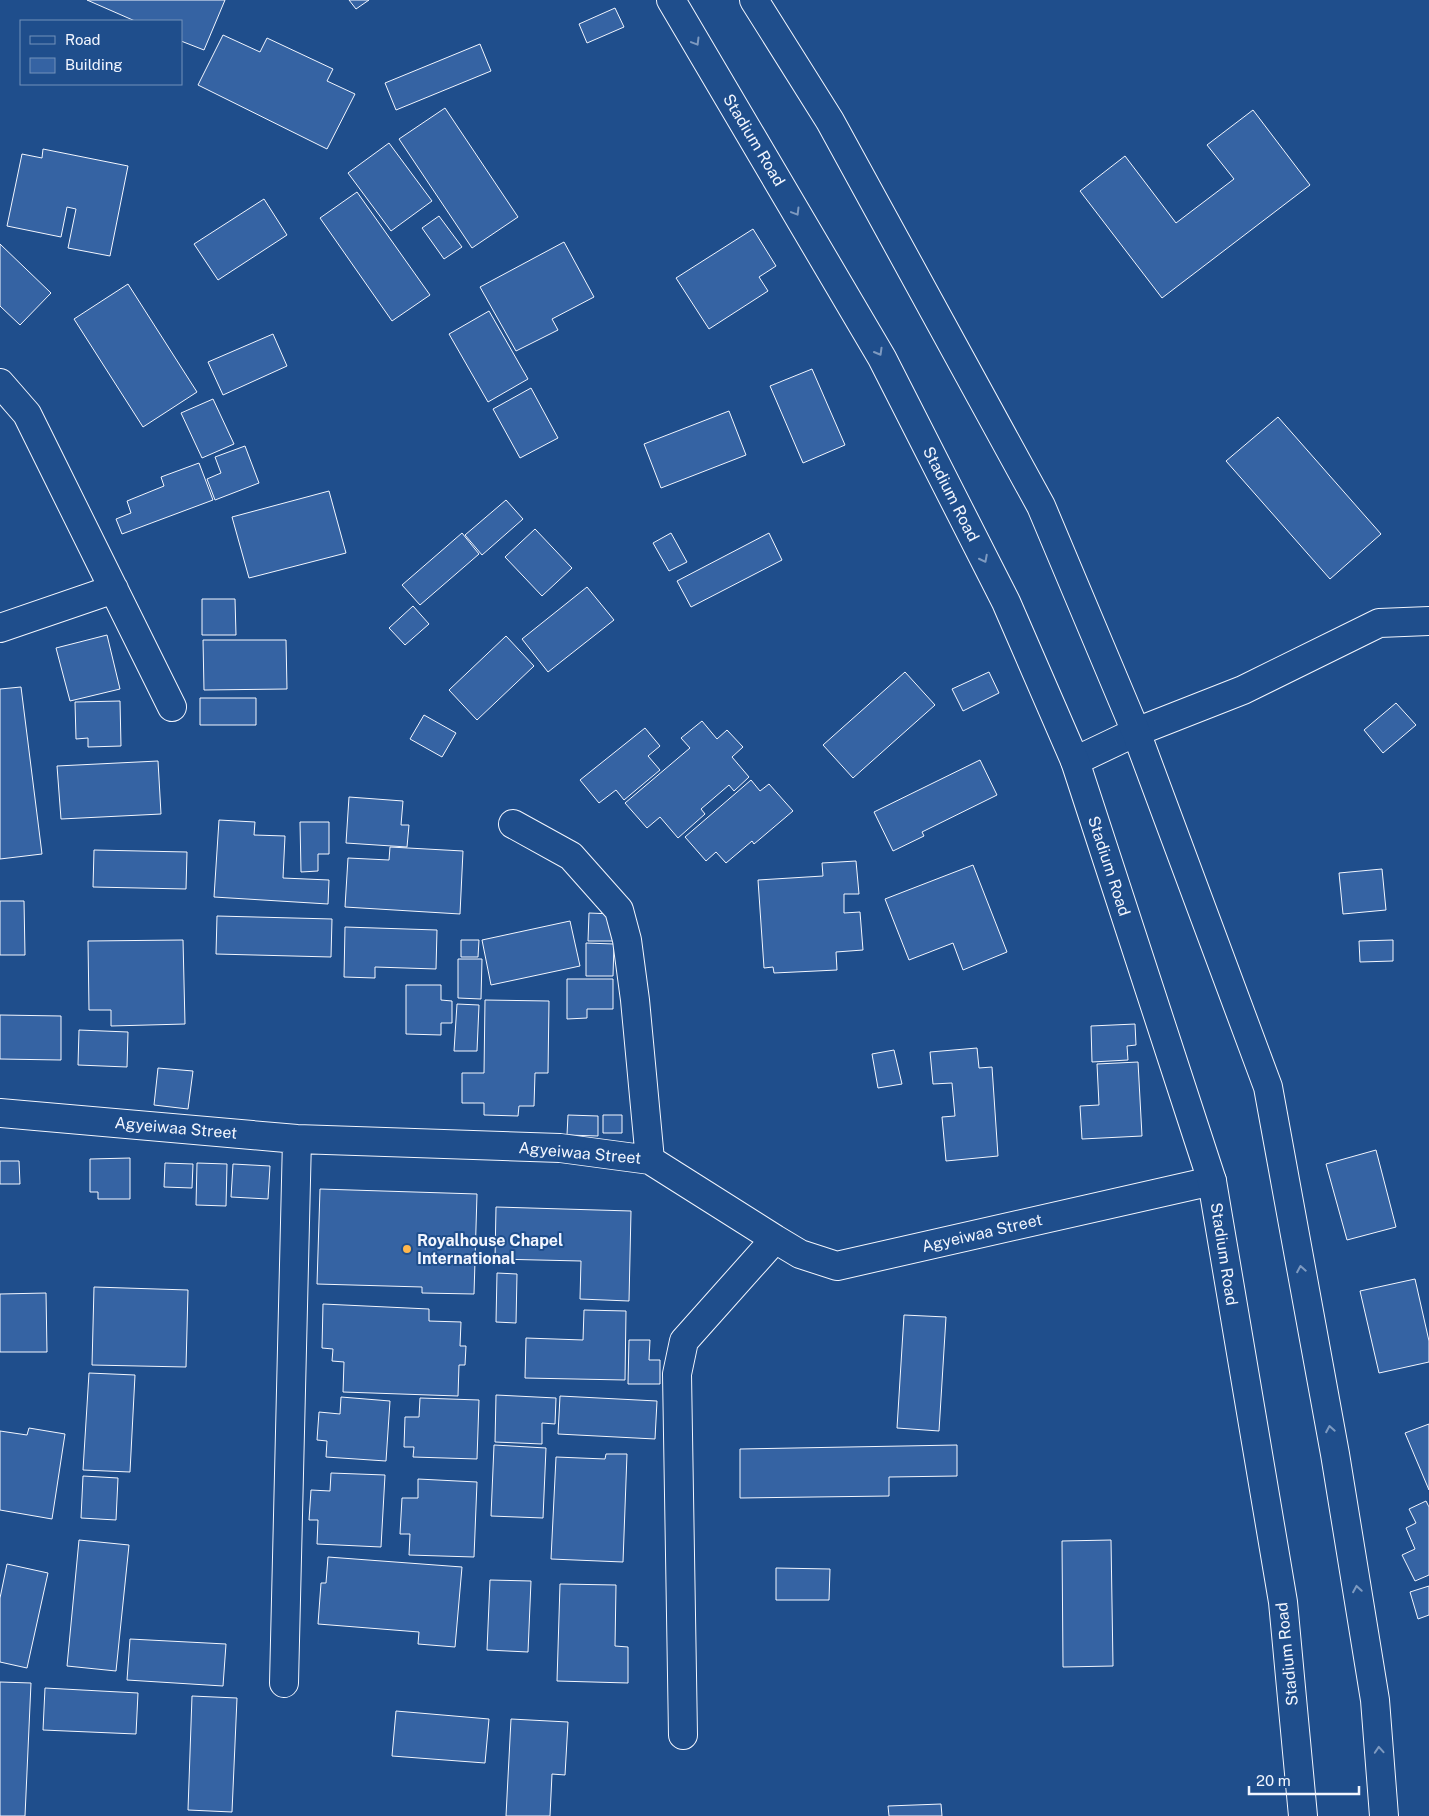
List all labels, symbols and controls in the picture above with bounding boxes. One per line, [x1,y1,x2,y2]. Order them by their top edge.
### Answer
legend [20,20,182,85]
text: Road [65,31,101,48]
one-way arrow [689,37,699,46]
text: Building [65,56,123,73]
street label: Stadium Road [719,91,789,189]
one-way arrow [790,207,800,216]
one-way arrow [872,346,882,355]
street label: Stadium Road [919,443,983,545]
one-way arrow [978,554,988,563]
street label: Stadium Road [1084,814,1134,918]
street label: Agyeiwaa Street [114,1113,238,1143]
street label: Agyeiwaa Street [518,1138,642,1168]
street label: Stadium Road [1206,1201,1242,1307]
street label: Agyeiwaa Street [920,1210,1044,1256]
place label: Royalhouse Chapel International [417,1231,563,1268]
marker: Royalhouse Chapel International [401,1243,413,1255]
one-way arrow [1297,1264,1307,1273]
one-way arrow [1326,1424,1336,1433]
one-way arrow [1353,1585,1363,1593]
street label: Stadium Road [1272,1601,1302,1707]
one-way arrow [1374,1746,1385,1754]
scale bar [1249,1764,1359,1796]
text: 20 m [1256,1772,1291,1789]

